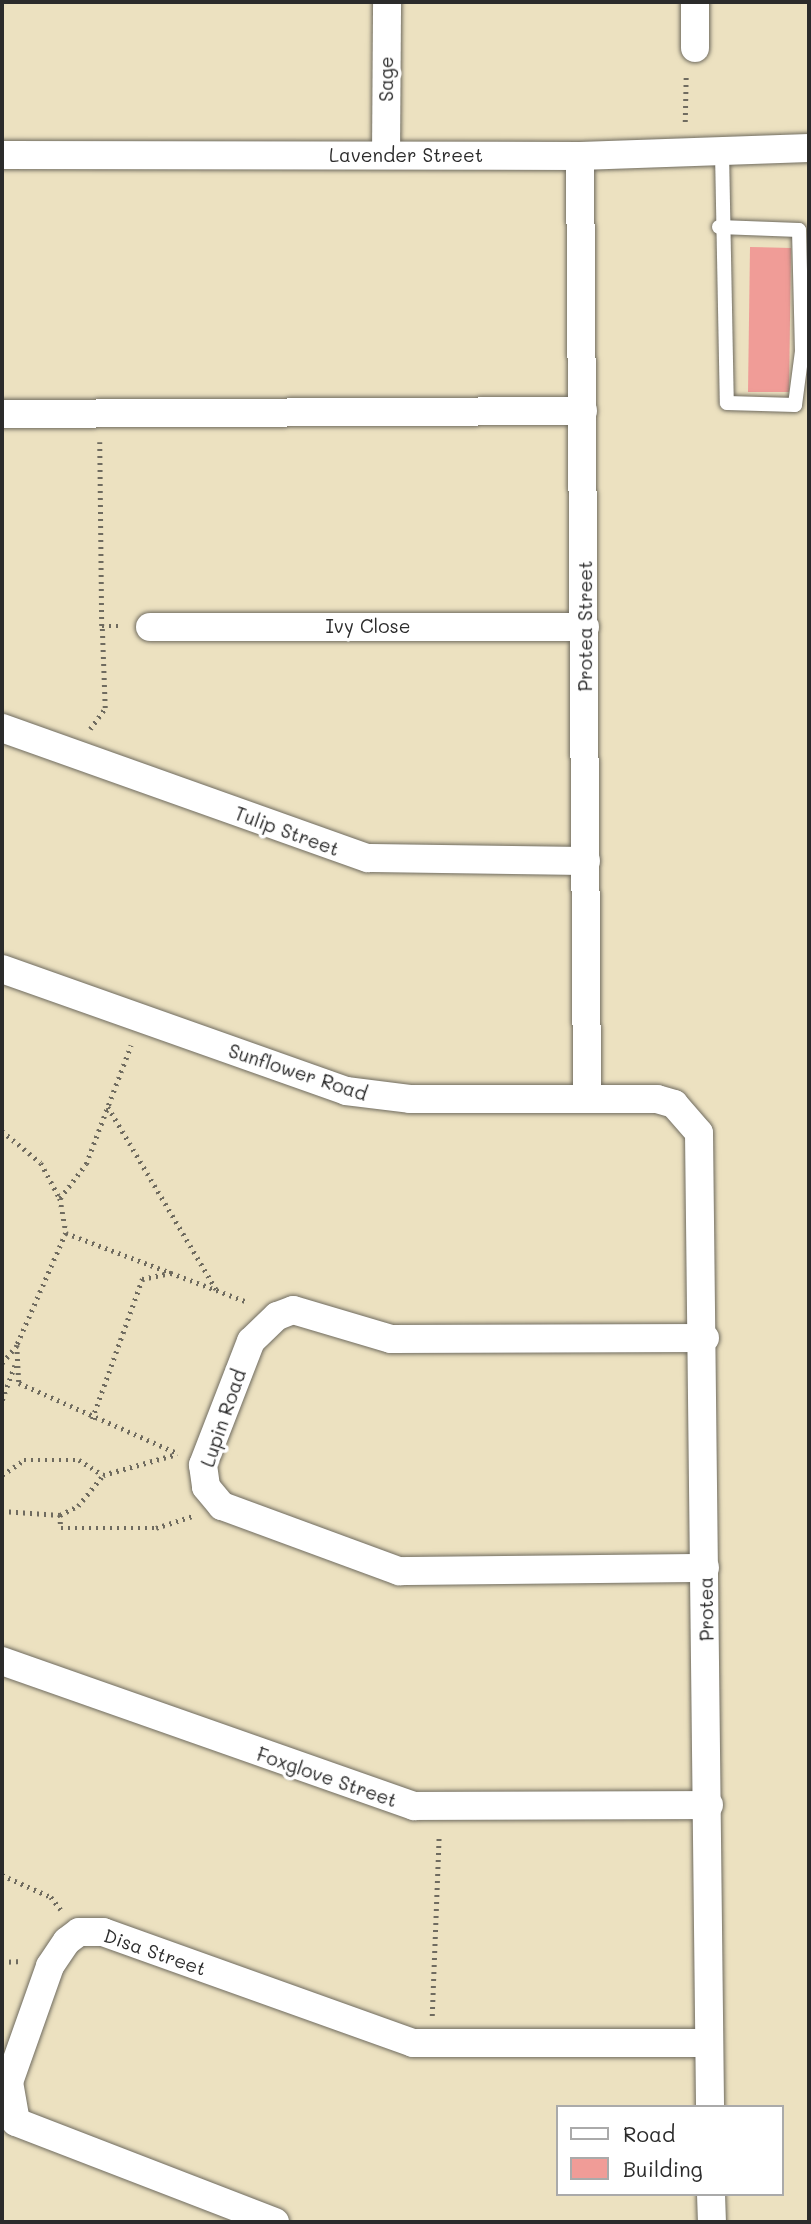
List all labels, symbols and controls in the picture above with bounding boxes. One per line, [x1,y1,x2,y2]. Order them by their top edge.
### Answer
street label: Sage [375,56,397,102]
street label: Lavender Street [329,144,483,166]
street label: Protea Street [574,561,596,691]
street label: Ivy Close [326,615,410,637]
street label: Tulip Street [231,802,343,860]
street label: Sunflower Road [226,1039,370,1105]
street label: Lupin Road [196,1366,250,1470]
street label: Protea [694,1577,718,1641]
street label: Foxglove Street [254,1742,400,1812]
street label: Disa Street [101,1924,209,1980]
legend [556,2105,783,2196]
text: Road [623,2120,675,2147]
text: Building [623,2155,703,2182]

